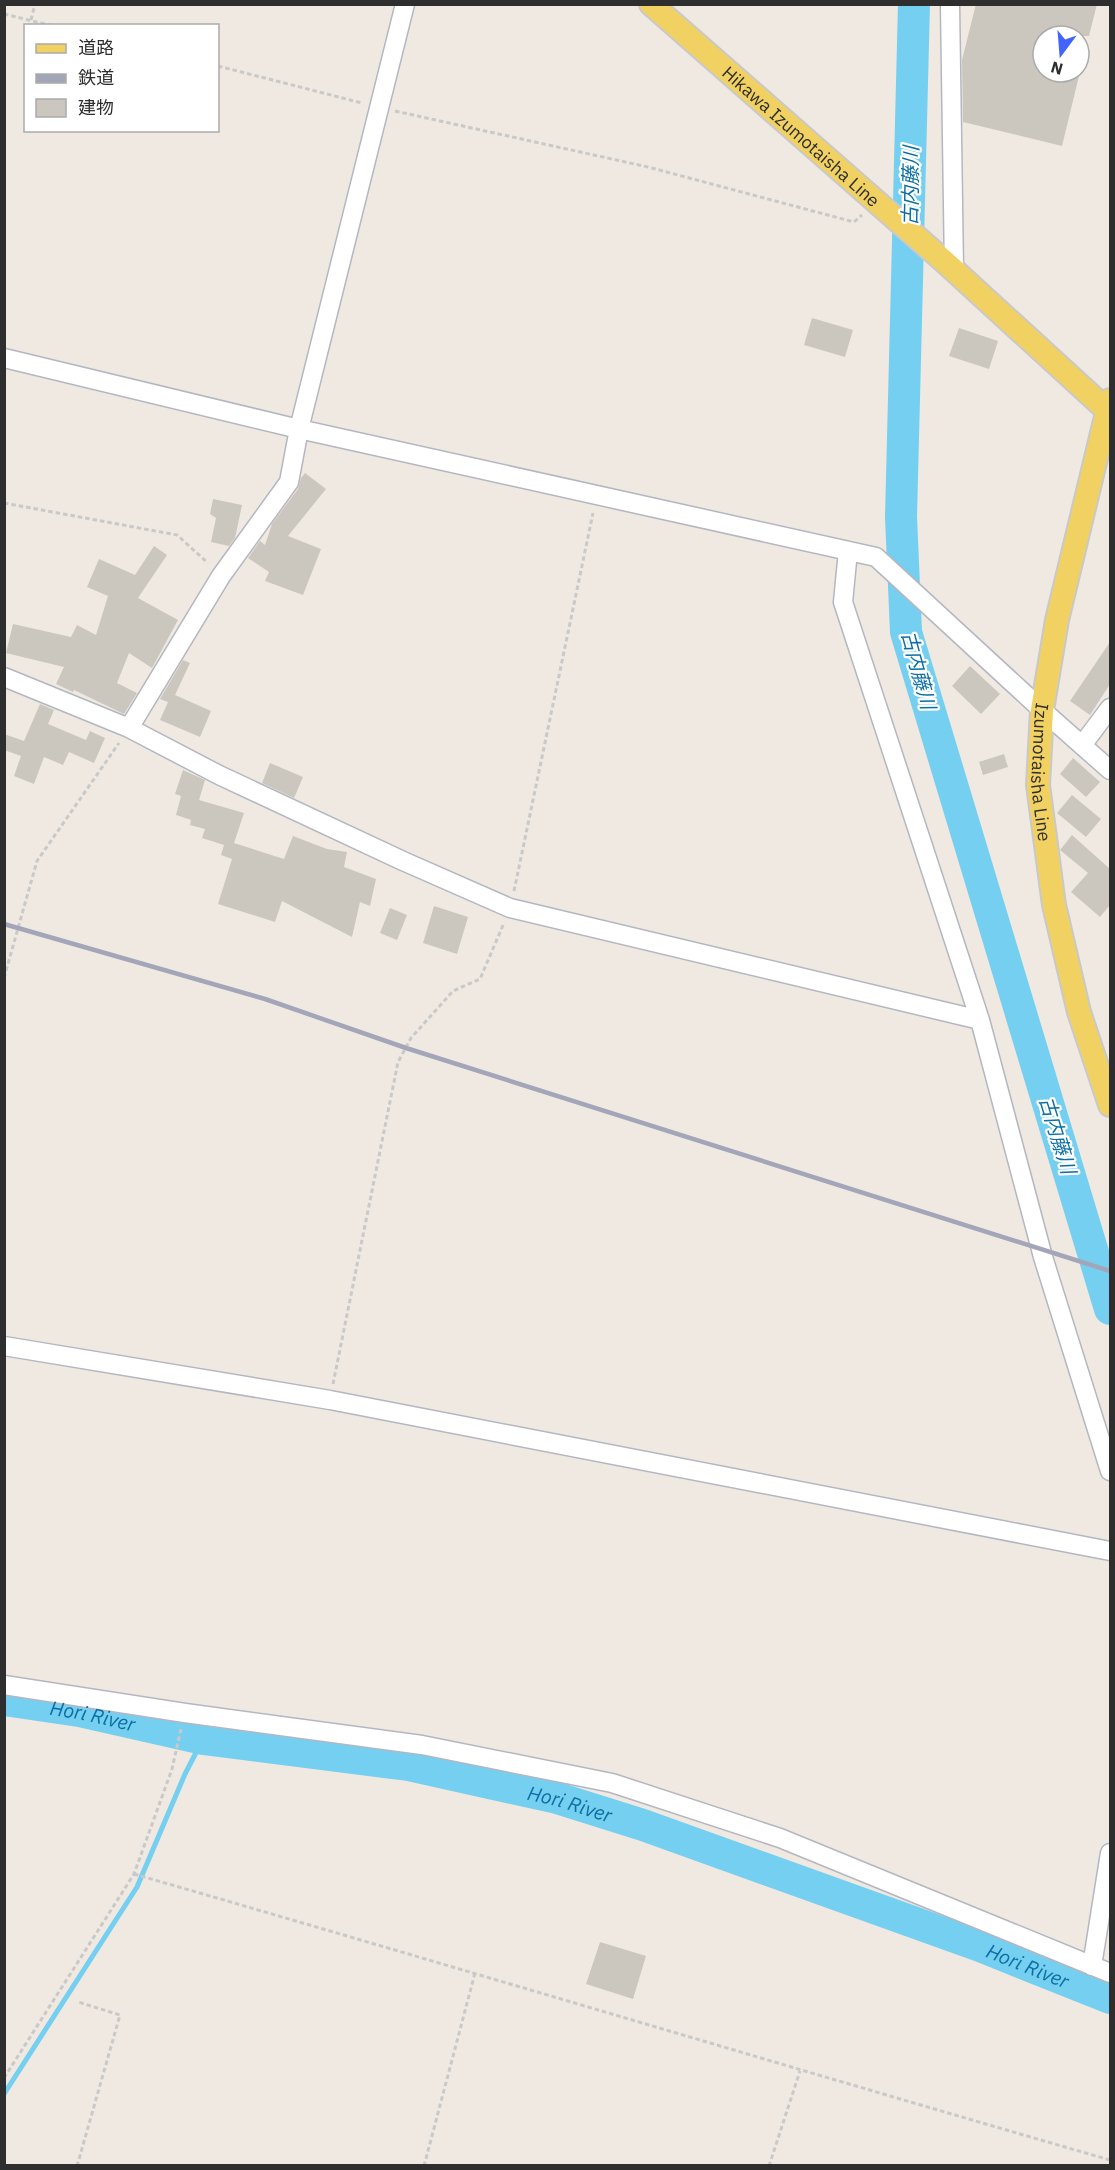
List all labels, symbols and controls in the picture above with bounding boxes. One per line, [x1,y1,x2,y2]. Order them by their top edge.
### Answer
legend [24,24,219,132]
north arrow [1031,24,1091,84]
text: 道路 [78,36,114,59]
text: N [1049,57,1065,80]
street label: Hikawa Izumotaisha Line [718,61,885,211]
text: 鉄道 [78,66,114,89]
text: 建物 [78,96,114,119]
water label: 古内藤川 [896,144,924,226]
water label: 古内藤川 [896,628,943,714]
street label: Izumotaisha Line [1026,701,1057,843]
water label: 古内藤川 [1033,1093,1083,1179]
water label: Hori River [48,1693,139,1737]
water label: Hori River [525,1778,616,1828]
water label: Hori River [983,1937,1074,1994]

